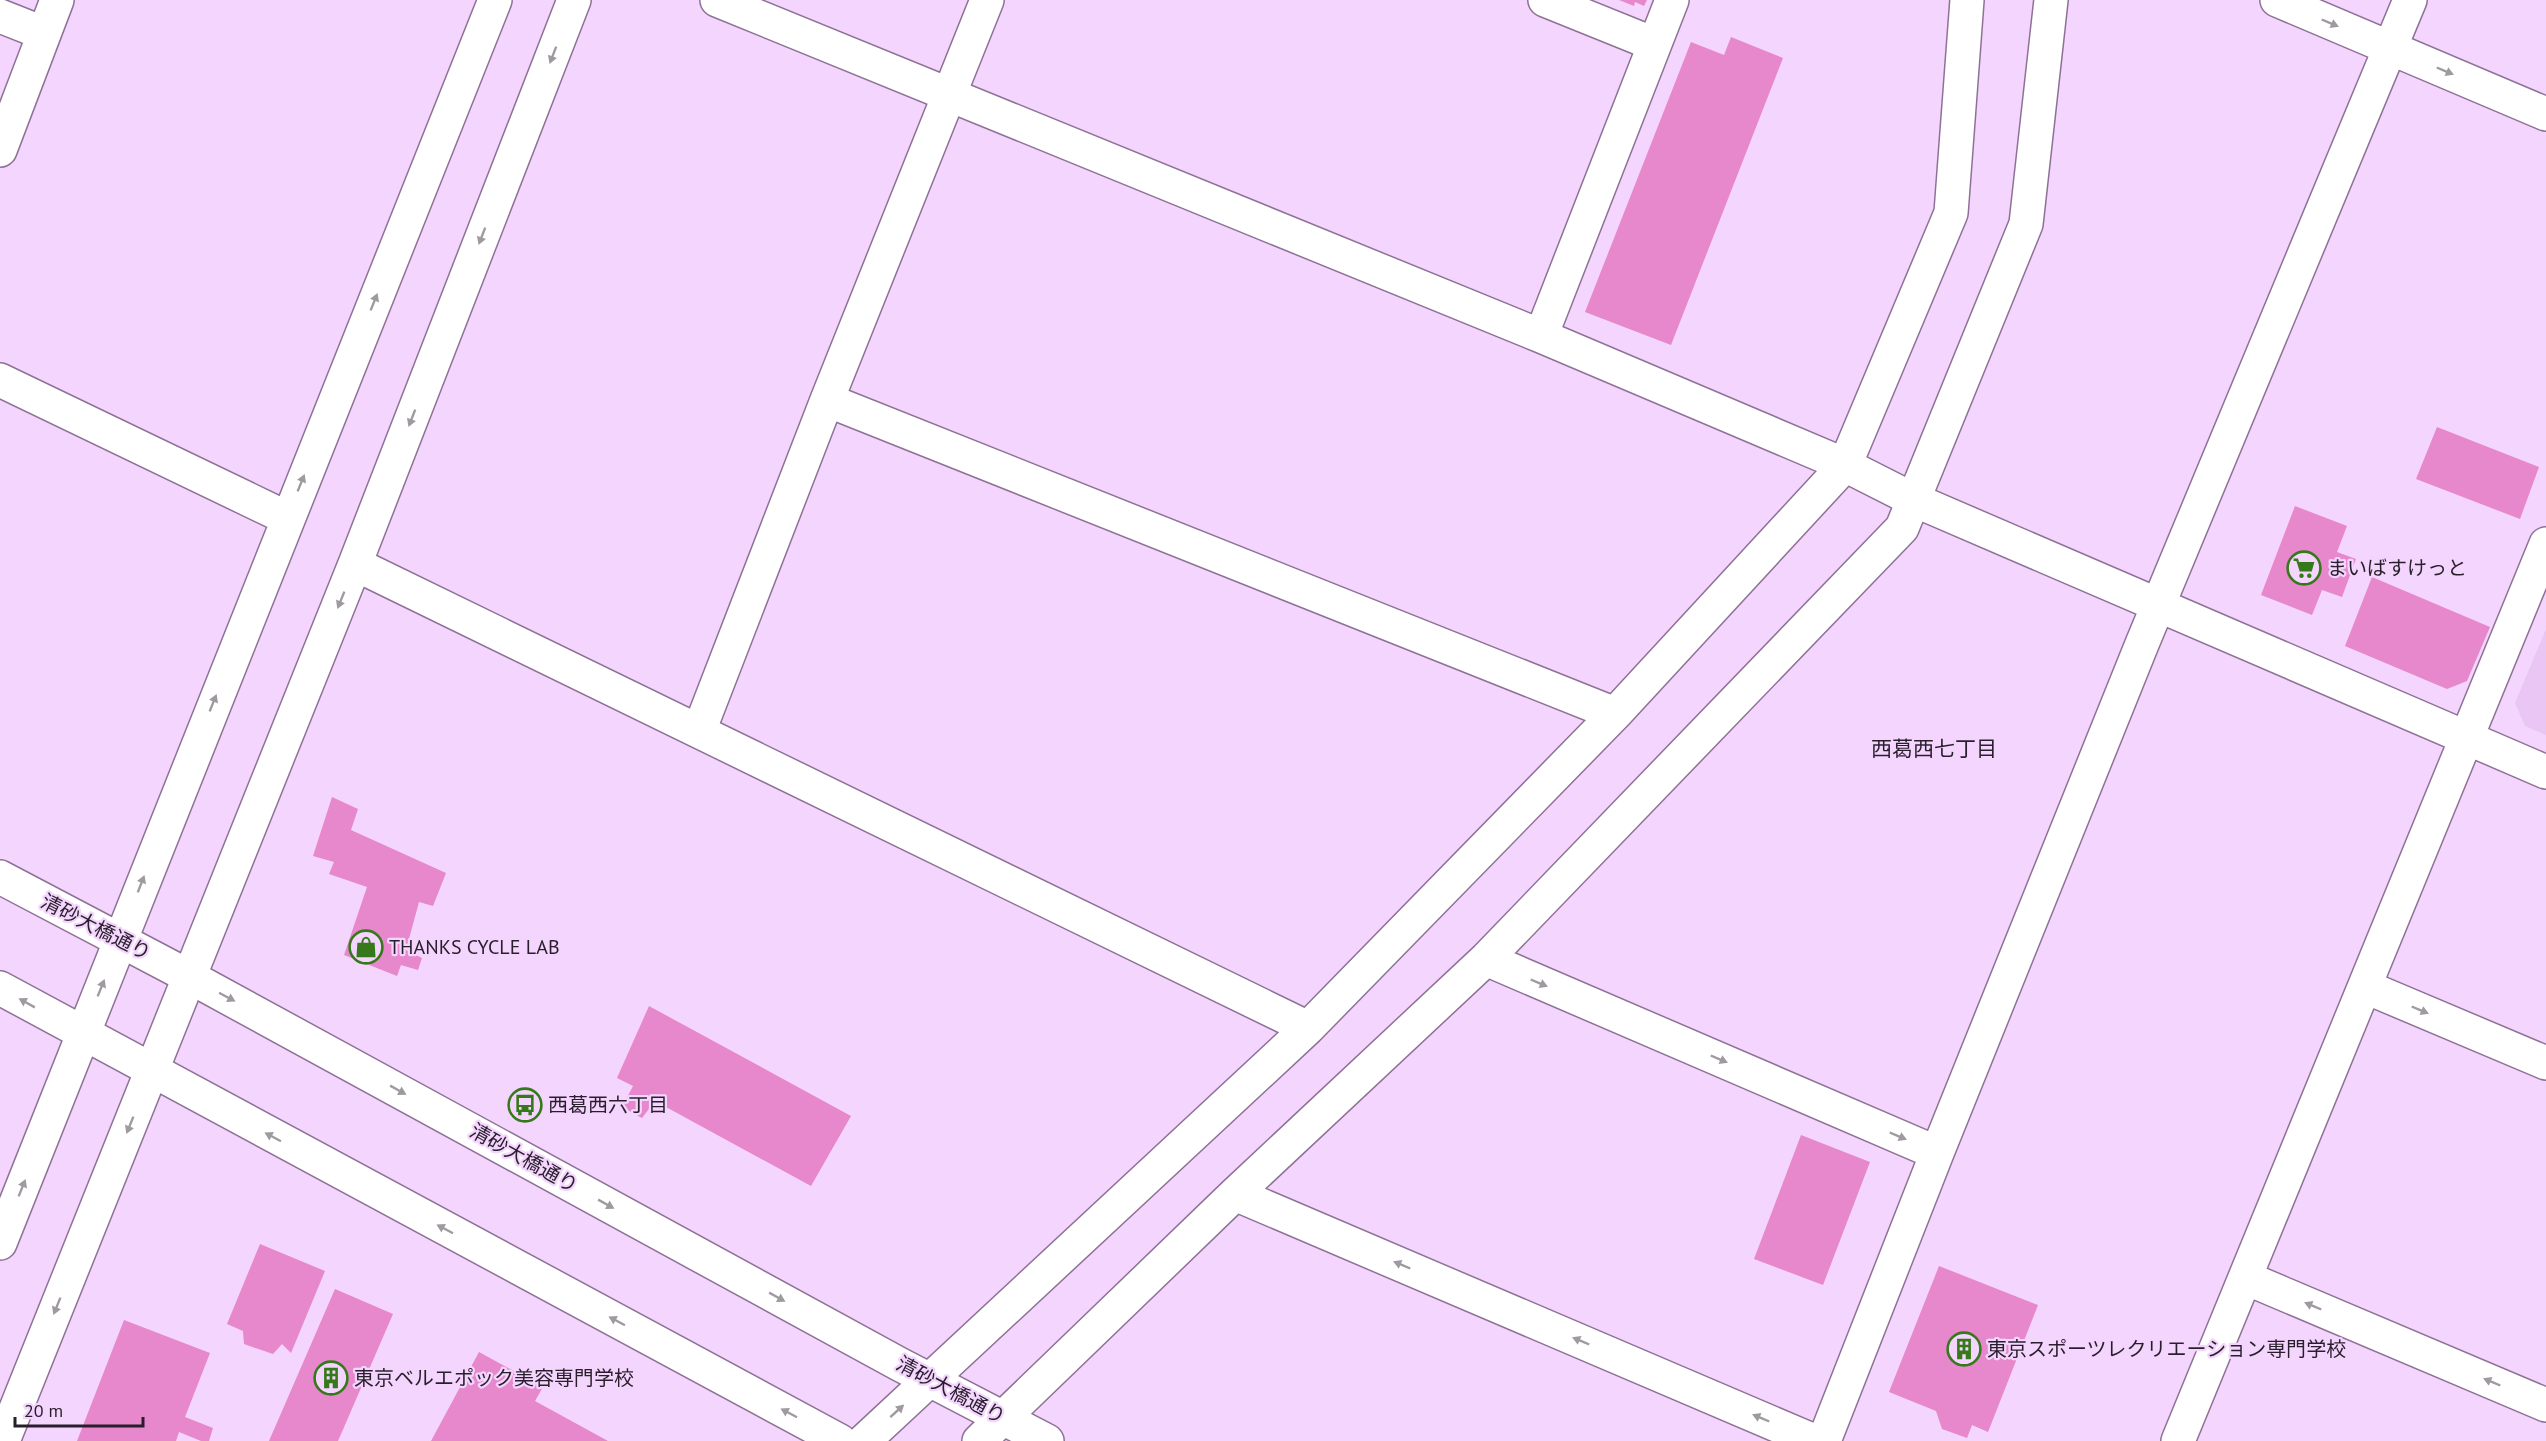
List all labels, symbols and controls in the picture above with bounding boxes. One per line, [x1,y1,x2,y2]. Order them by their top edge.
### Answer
one-way arrow [2322,18,2340,28]
one-way arrow [548,46,558,64]
one-way arrow [2436,66,2453,75]
one-way arrow [477,228,487,246]
one-way arrow [370,293,379,311]
one-way arrow [406,409,416,427]
one-way arrow [297,474,306,492]
supermarket icon: まいばすけっと [2286,550,2322,586]
place label: まいばすけっと [2327,555,2467,581]
one-way arrow [336,591,345,609]
one-way arrow [209,694,218,712]
district label: 西葛西七丁目 [1871,735,1997,762]
one-way arrow [137,875,147,893]
street label: 清砂大橋通り [37,888,155,966]
shop icon: THANKS CYCLE LAB [348,929,384,965]
place label: THANKS CYCLE LAB [389,934,560,960]
one-way arrow [96,978,106,996]
one-way arrow [1531,978,1548,987]
one-way arrow [219,992,236,1002]
one-way arrow [18,998,35,1008]
one-way arrow [2411,1005,2429,1015]
one-way arrow [1710,1055,1727,1064]
one-way arrow [390,1085,407,1095]
bus stop icon: 西葛西六丁目 [507,1087,543,1123]
place label: 西葛西六丁目 [548,1092,668,1118]
one-way arrow [125,1116,135,1134]
street label: 清砂大橋通り [465,1118,583,1198]
one-way arrow [265,1132,282,1142]
one-way arrow [1889,1132,1906,1141]
one-way arrow [17,1179,27,1197]
one-way arrow [598,1199,615,1209]
one-way arrow [437,1224,454,1234]
one-way arrow [1393,1260,1411,1269]
one-way arrow [769,1292,786,1302]
one-way arrow [52,1297,62,1315]
one-way arrow [2303,1301,2321,1311]
one-way arrow [609,1316,626,1326]
building icon: 東京スポーツレクリエーション専門学校 [1946,1331,1982,1367]
one-way arrow [1572,1336,1590,1346]
place label: 東京スポーツレクリエーション専門学校 [1987,1336,2346,1362]
street label: 清砂大橋通り [892,1350,1010,1430]
building icon: 東京ベルエポック美容専門学校 [313,1360,349,1396]
place label: 東京ベルエポック美容専門学校 [354,1365,634,1391]
one-way arrow [2484,1378,2501,1387]
scale bar [15,1390,142,1428]
text: 20 m [24,1399,63,1422]
one-way arrow [889,1405,904,1418]
one-way arrow [781,1408,798,1418]
one-way arrow [1752,1413,1769,1422]

